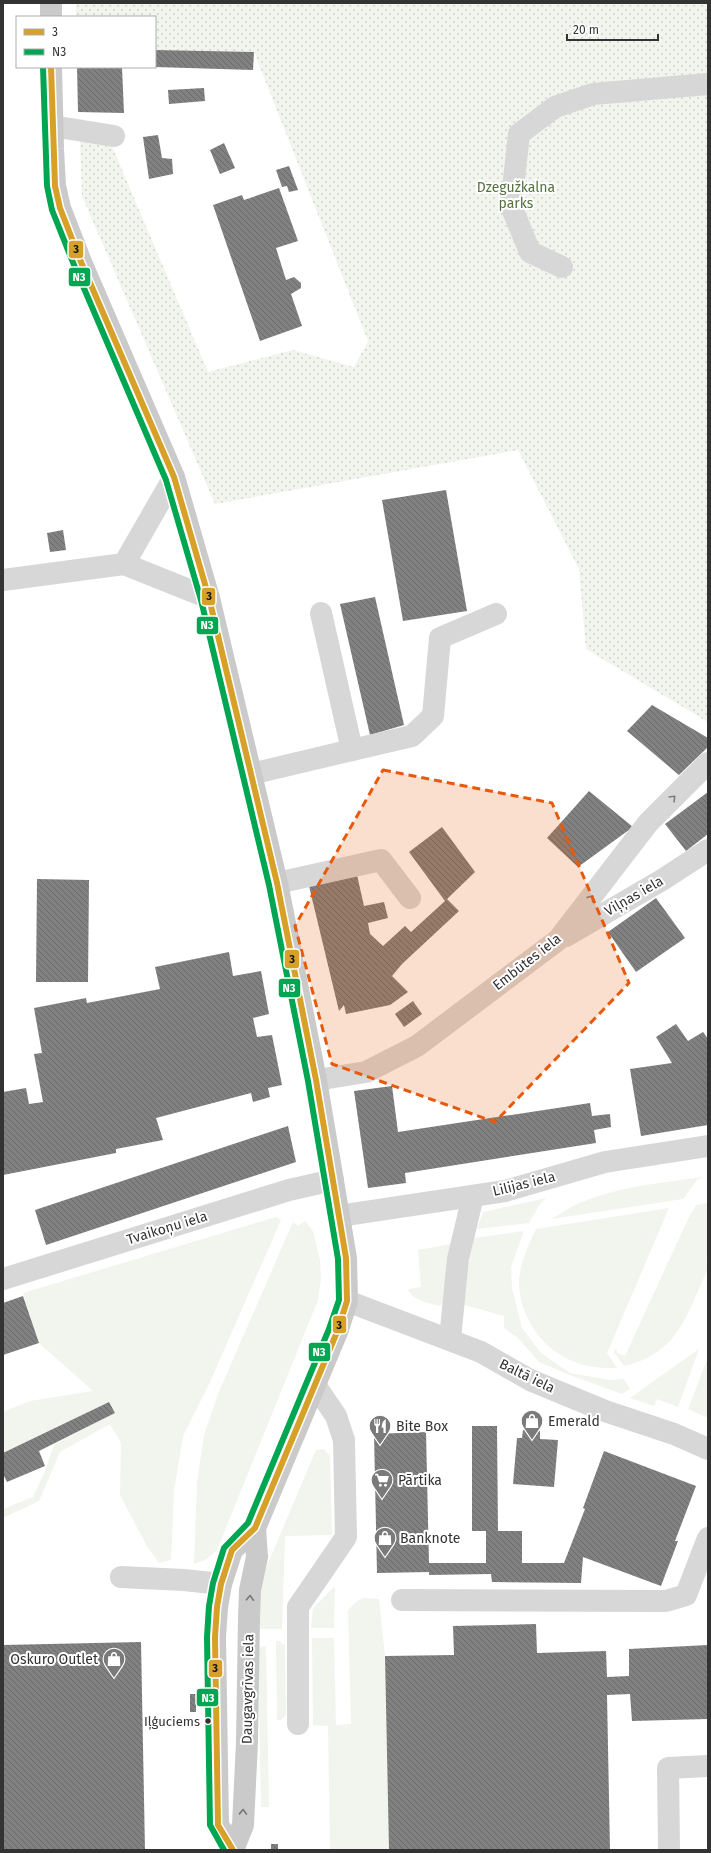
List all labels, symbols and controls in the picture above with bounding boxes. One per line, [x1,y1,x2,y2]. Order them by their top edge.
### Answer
legend [16,16,156,68]
scale bar [567,16,658,42]
text: 20 m [573,23,599,37]
text: 3 [52,25,58,39]
text: N3 [52,45,66,59]
park label: Dzegužkalna parks [477,179,555,212]
line badge: 3 [68,240,84,259]
text: 3 [72,243,79,256]
line badge: N3 [68,267,91,287]
text: N3 [72,271,86,284]
line badge: 3 [201,587,216,606]
text: 3 [205,590,212,603]
line badge: N3 [196,616,219,635]
text: N3 [200,619,214,632]
one-way arrow [668,795,676,803]
street label: Viļņas iela [602,872,667,920]
one-way arrow [586,896,593,903]
street label: Embūtes iela [490,930,564,994]
line badge: 3 [284,949,300,969]
text: 3 [288,953,295,966]
line badge: N3 [278,978,301,998]
text: N3 [282,982,296,995]
street label: Lilijas iela [491,1168,557,1200]
street label: Tvaikoņu iela [125,1208,210,1249]
line badge: 3 [332,1315,347,1334]
text: 3 [335,1319,342,1332]
line badge: N3 [308,1342,331,1362]
text: N3 [312,1346,326,1359]
street label: Baltā iela [496,1355,558,1397]
shop icon: Emerald [519,1408,545,1441]
restaurant icon: Bite Box [367,1413,393,1446]
place label: Emerald [548,1413,600,1430]
place label: Bite Box [396,1418,448,1435]
supermarket icon: Pārtika [369,1467,395,1500]
place label: Pārtika [398,1472,442,1489]
shop icon: Banknote [372,1525,398,1558]
place label: Banknote [400,1530,460,1547]
one-way arrow [245,1595,254,1601]
street label: Daugavgrīvas iela [239,1634,257,1744]
shop icon: Oskuro Outlet [101,1646,127,1679]
place label: Oskuro Outlet [10,1651,99,1668]
line badge: 3 [208,1659,223,1678]
text: 3 [211,1662,218,1675]
line badge: N3 [196,1688,219,1707]
text: N3 [201,1692,215,1705]
place label: Iļģuciems [144,1714,200,1730]
marker: Iļģuciems [203,1716,213,1726]
one-way arrow [239,1809,247,1815]

